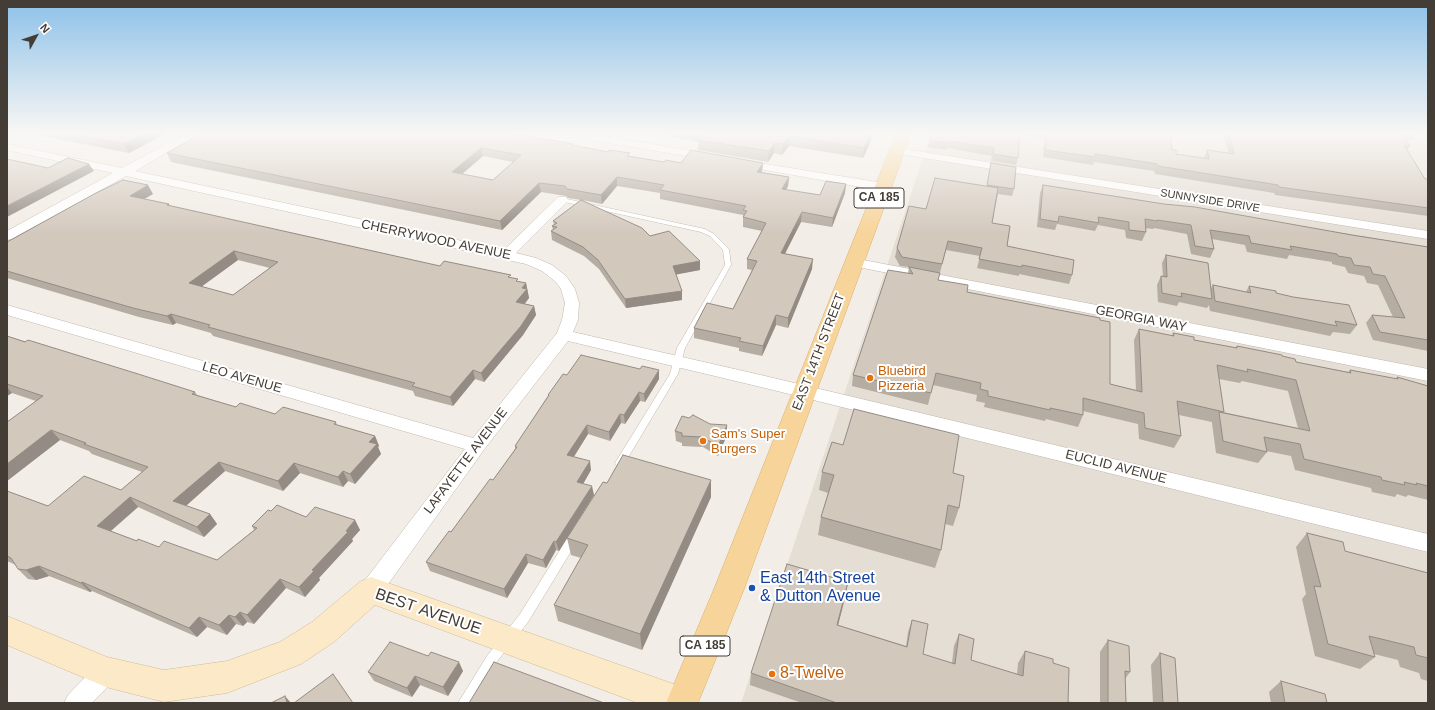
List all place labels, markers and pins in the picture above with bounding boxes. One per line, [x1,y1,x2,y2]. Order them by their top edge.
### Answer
place label: Bluebird Pizzeria [878,363,926,394]
marker: Bluebird Pizzeria [865,373,875,383]
place label: Sam's Super Burgers [711,426,785,457]
marker: Sam's Super Burgers [698,436,708,446]
place label: East 14th Street & Dutton Avenue [760,569,881,607]
marker: East 14th Street & Dutton Avenue [747,583,757,593]
place label: 8-Twelve [780,664,844,684]
marker: 8-Twelve [767,669,777,679]

